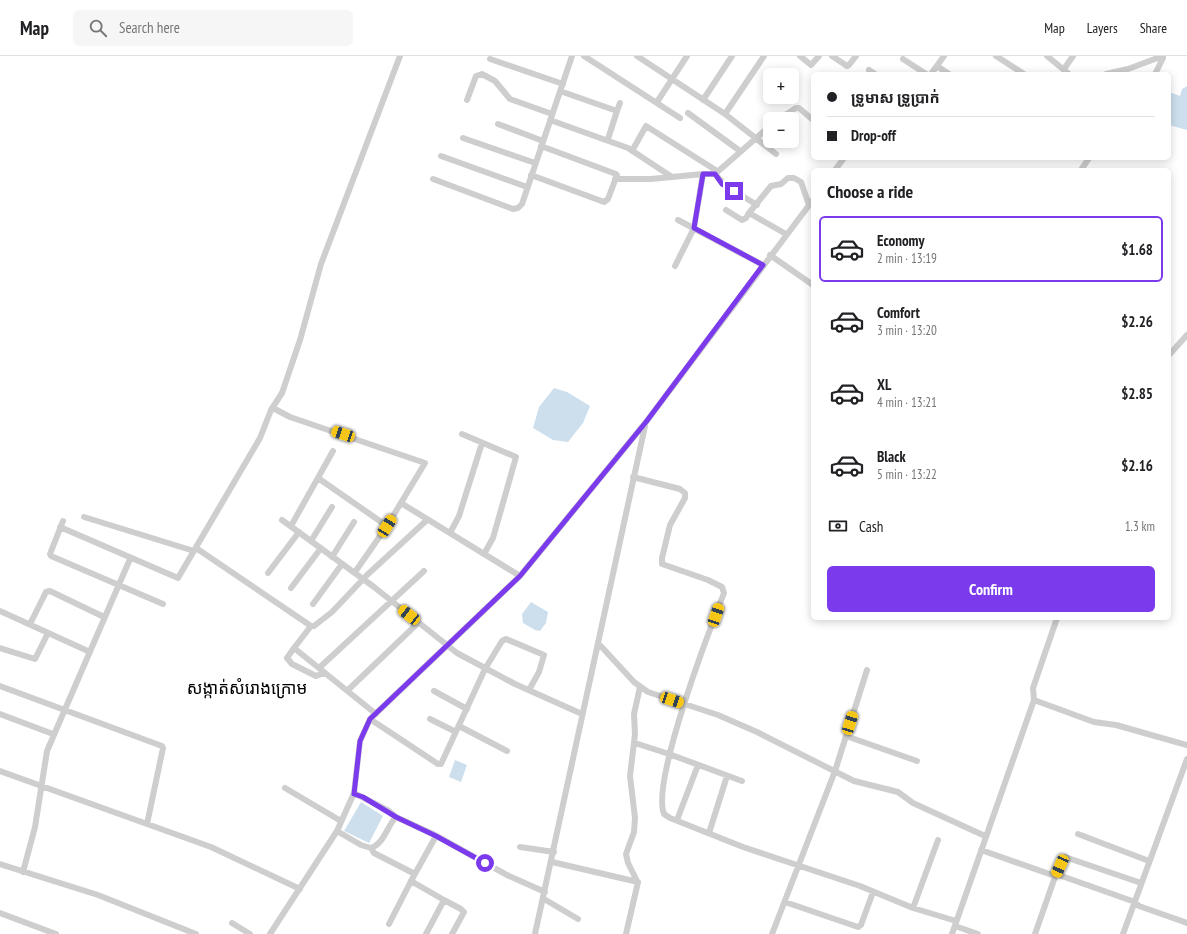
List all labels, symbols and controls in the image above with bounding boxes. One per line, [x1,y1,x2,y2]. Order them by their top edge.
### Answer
search box [73,10,353,46]
text: Map [20,16,49,40]
icon: search [87,17,109,39]
text: Search here [119,18,180,37]
text: Map [1044,19,1065,37]
text: Layers [1087,19,1118,37]
text: Share [1140,19,1167,37]
map controls [763,68,799,148]
button: + [763,68,799,104]
text: ទ្រូមាស ទ្រូប្រាក់ [851,88,940,107]
button: − [763,112,799,148]
text: Drop-off [851,126,896,145]
text: Choose a ride [827,180,913,203]
route end [725,182,743,200]
icon: car [829,231,865,267]
text: Economy [877,231,925,250]
text: $1.68 [1121,240,1153,259]
text: 2 min · 13:19 [877,250,937,267]
icon: car [829,303,865,339]
text: Comfort [877,303,920,322]
text: $2.26 [1121,312,1153,331]
text: 3 min · 13:20 [877,322,937,339]
icon: car [829,375,865,411]
text: XL [877,375,891,394]
text: $2.85 [1121,384,1153,403]
text: 4 min · 13:21 [877,394,937,411]
car [330,425,356,443]
icon: car [829,447,865,483]
text: Black [877,447,906,466]
text: $2.16 [1121,456,1153,475]
text: 5 min · 13:22 [877,466,937,483]
car [376,513,398,539]
icon: cash [827,515,849,537]
text: Cash [859,517,883,536]
text: 1.3 km [1125,518,1155,535]
button: Confirm [827,566,1155,612]
car [706,602,726,628]
car [396,603,422,627]
district label: សង្កាត់សំរោងក្រោម [187,677,307,699]
car [659,691,685,709]
car [841,710,859,736]
car [1050,853,1070,879]
route start [476,854,494,872]

